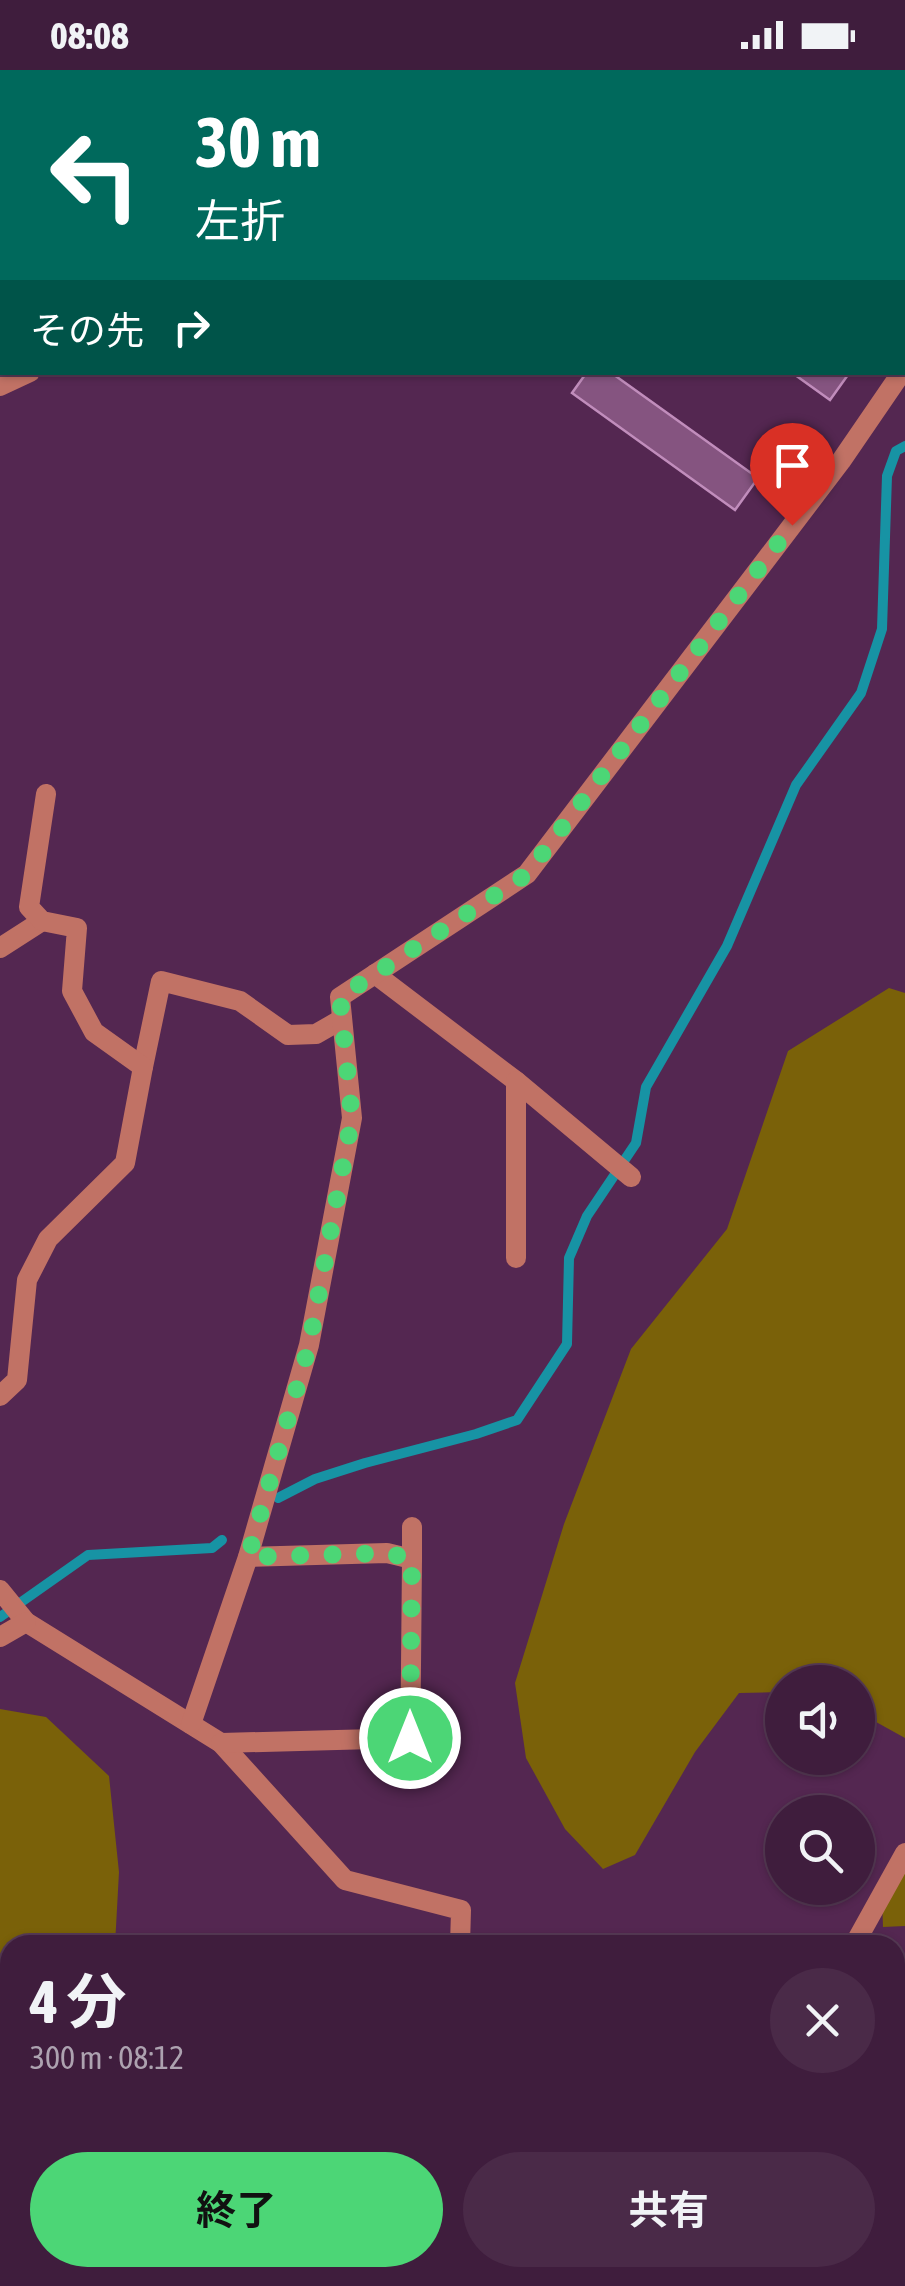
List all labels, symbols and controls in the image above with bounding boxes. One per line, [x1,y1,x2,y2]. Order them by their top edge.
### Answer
text: 08:08 [50,14,129,57]
text: 30 m [195,102,321,182]
icon: left [30,110,160,240]
text: 左折 [195,195,285,247]
icon: right [164,300,219,355]
text: その先 [30,309,144,352]
pin [750,423,835,526]
icon: arrive [765,438,820,493]
map controls [765,1665,875,1905]
button: sound [765,1665,875,1775]
position arrow [358,1686,462,1790]
button: search [765,1795,875,1905]
text: 4 分 [30,1967,126,2036]
button: close [770,1968,875,2073]
text: 300 m · 08:12 [30,2039,184,2076]
button: 終了 [30,2152,443,2267]
button: 共有 [463,2152,875,2267]

